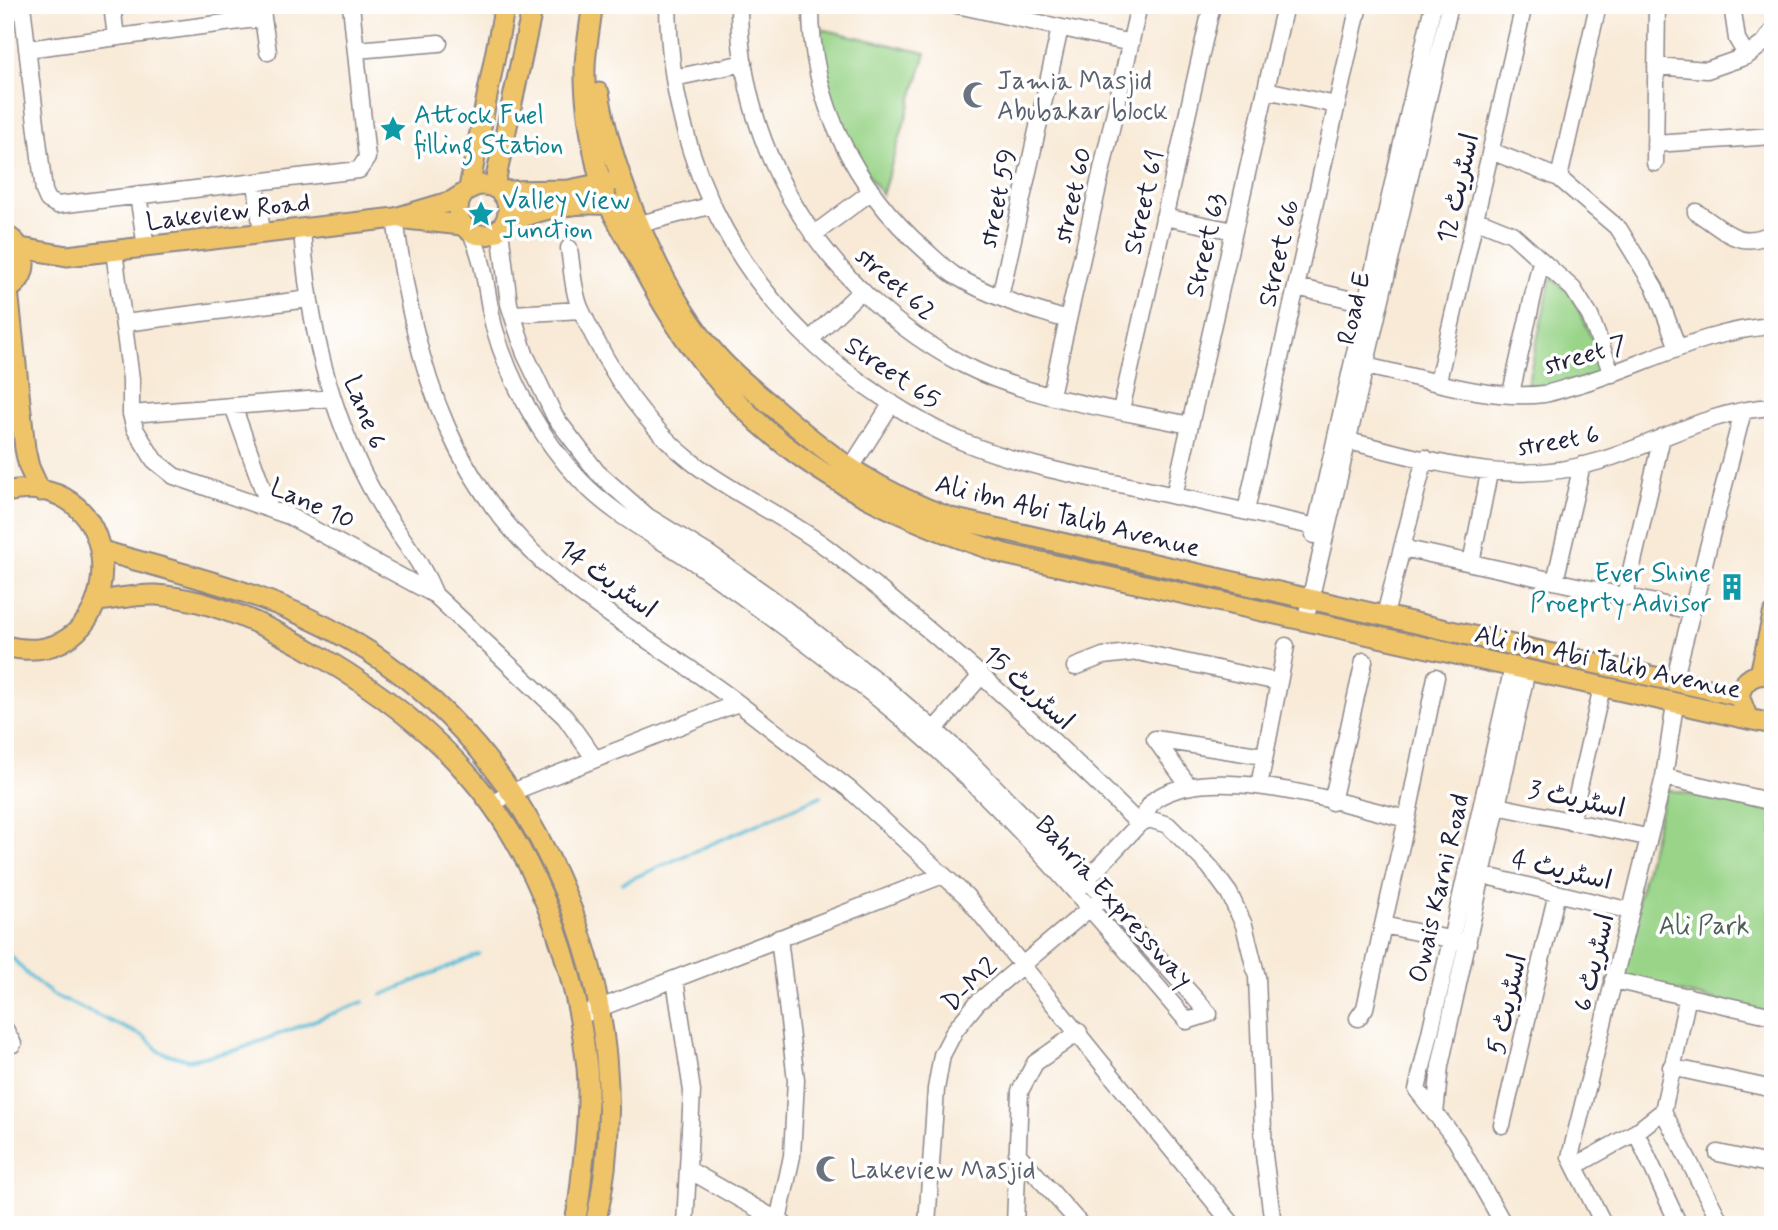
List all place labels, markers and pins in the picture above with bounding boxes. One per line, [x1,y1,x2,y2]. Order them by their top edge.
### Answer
place label: Jamia Masjid Abubakar block [997,65,1168,129]
mosque icon: Jamia Masjid Abubakar block [961,80,991,110]
place label: Attock Fuel filling Station [414,99,563,166]
place icon: Attock Fuel filling Station [378,114,408,144]
place label: Valley View Junction [502,184,630,248]
place icon: Valley View Junction [466,199,496,229]
place label: Ever Shine Proeprty Advisor [1530,557,1711,621]
building icon: Ever Shine Proeprty Advisor [1717,572,1747,602]
mosque icon: Lakeview Masjid [814,1154,844,1184]
place label: Lakeview Masjid [850,1154,1035,1188]

